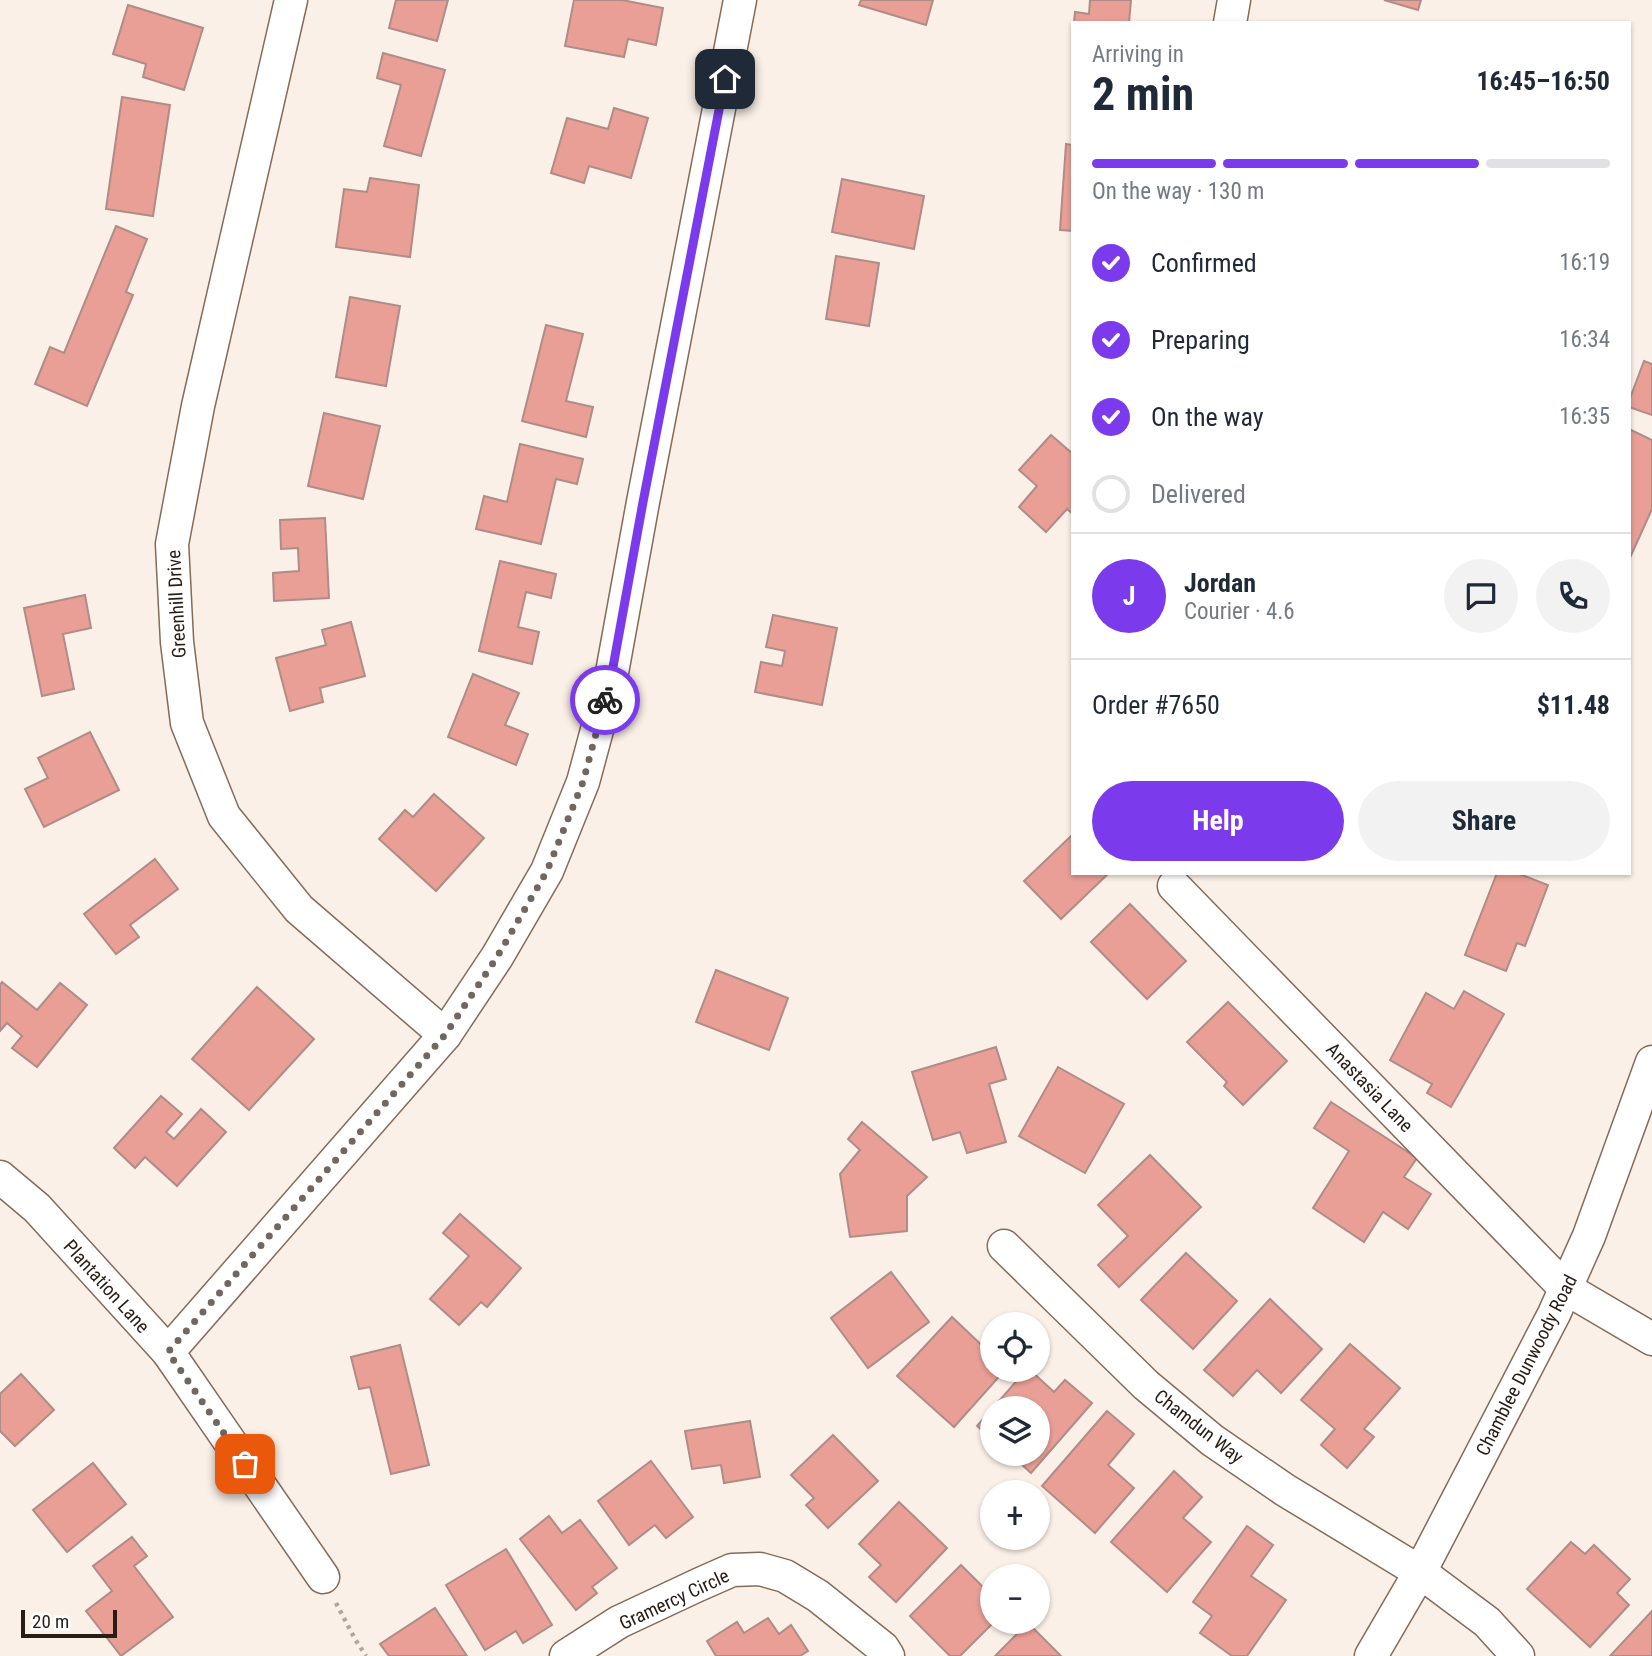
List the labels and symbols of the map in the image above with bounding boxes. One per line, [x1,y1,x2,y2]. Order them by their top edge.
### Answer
pin [695,49,755,109]
street label: Greenhill Drive [162,549,191,659]
courier [570,665,640,735]
street label: Anastasia Lane [1321,1038,1418,1137]
street label: Plantation Lane [59,1235,154,1338]
street label: Chamblee Dunwoody Road [1471,1271,1582,1459]
street label: Chamdun Way [1150,1385,1248,1468]
pin [215,1434,275,1494]
street label: Gramercy Circle [616,1564,733,1635]
scale bar [21,1607,117,1639]

